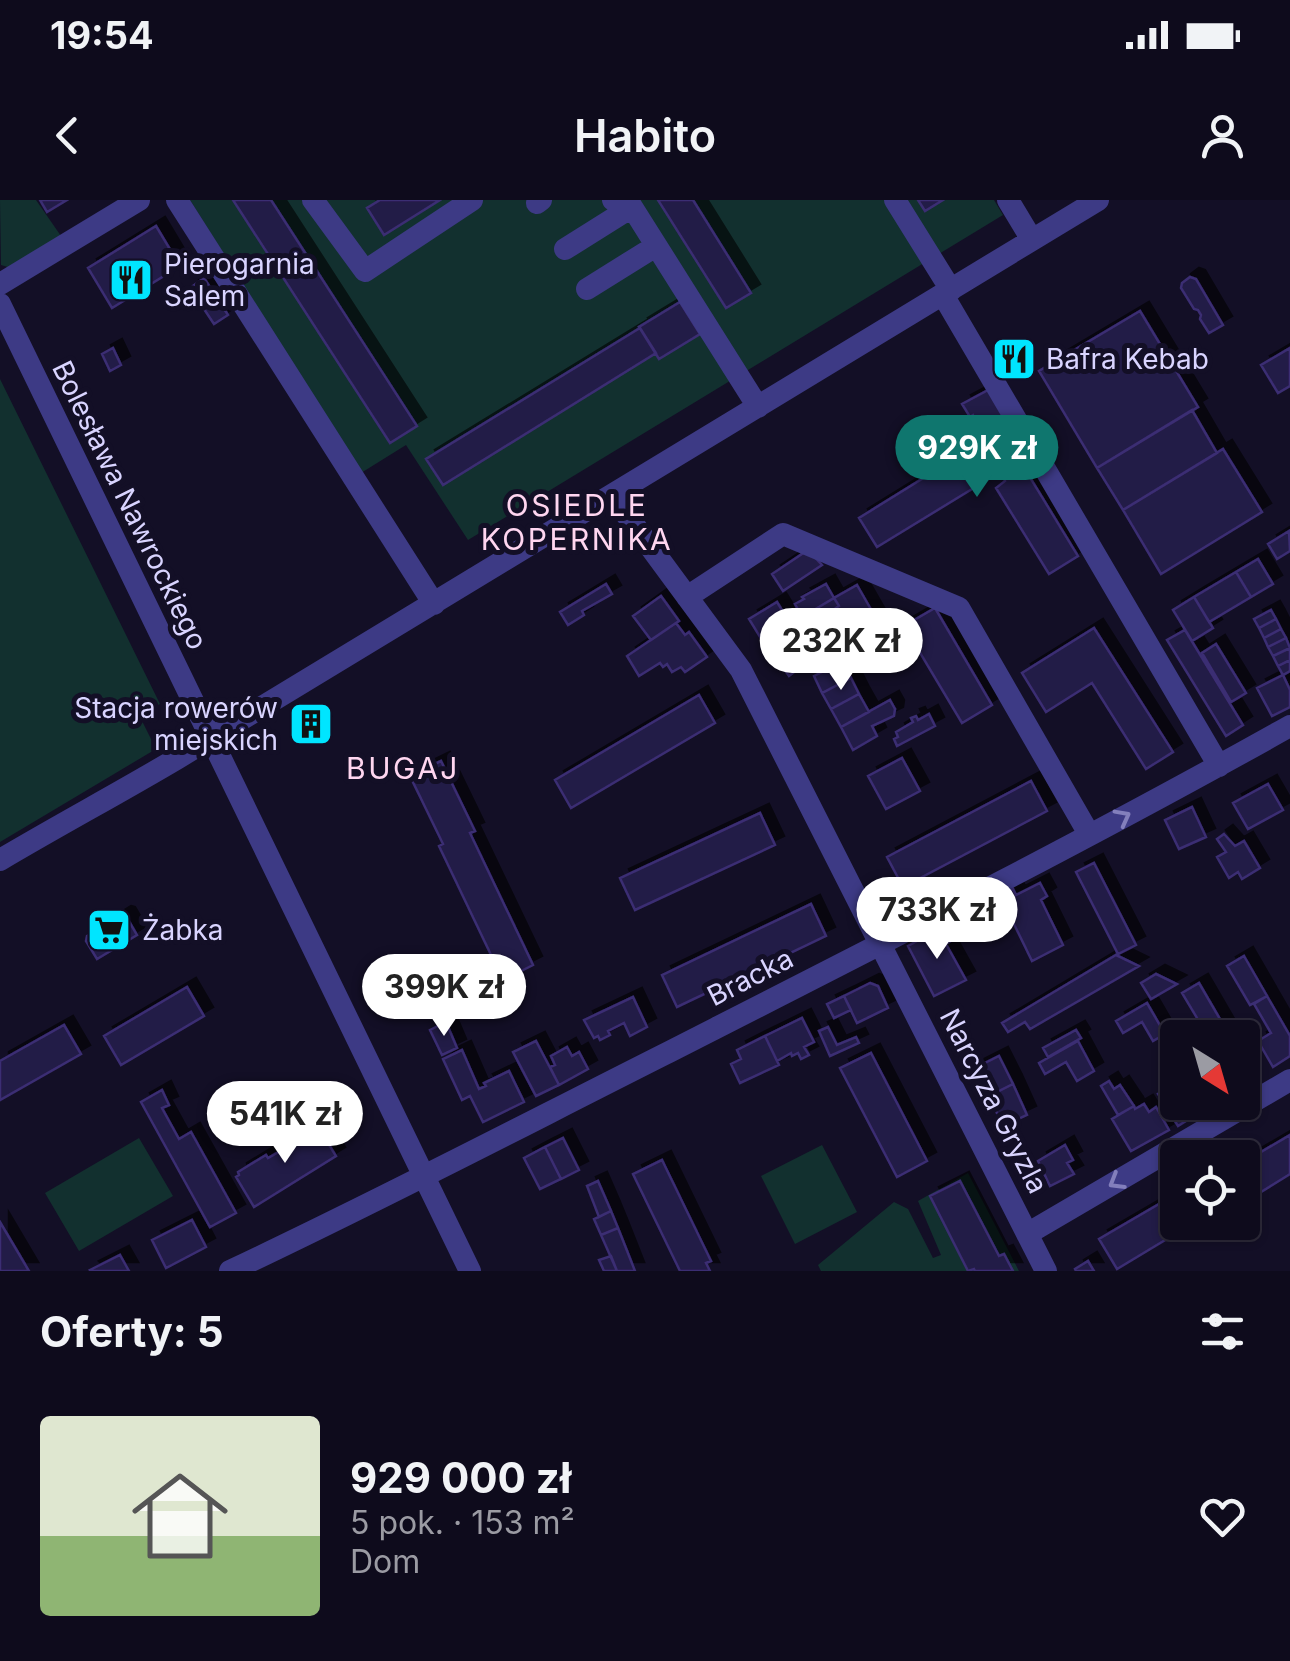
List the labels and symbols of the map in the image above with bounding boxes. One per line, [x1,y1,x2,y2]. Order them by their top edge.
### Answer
place label: Pierogarnia Salem [164,247,315,313]
restaurant icon: Pierogarnia Salem [108,257,154,303]
restaurant icon: Bafra Kebab [991,336,1037,382]
place label: Bafra Kebab [1046,342,1209,376]
street label: Bolesława Nawrockiego [45,355,215,655]
pin: 929K zł [885,415,1069,500]
district label: OSIEDLE KOPERNIKA [481,487,673,557]
pin: 232K zł [749,608,933,693]
place label: Stacja rowerów miejskich [74,691,278,757]
building icon: Stacja rowerów miejskich [288,701,334,747]
district label: BUGAJ [346,750,460,786]
one-way arrow [1113,810,1131,829]
pin: 733K zł [845,877,1029,962]
supermarket icon: Żabka [86,907,132,953]
place label: Żabka [142,913,224,947]
street label: Bracka [701,941,799,1013]
pin: 399K zł [352,954,536,1039]
street label: Narcyza Gryzla [933,1003,1055,1199]
north arrow [1160,1020,1260,1120]
pin: 541K zł [193,1081,377,1166]
one-way arrow [1108,1170,1126,1190]

